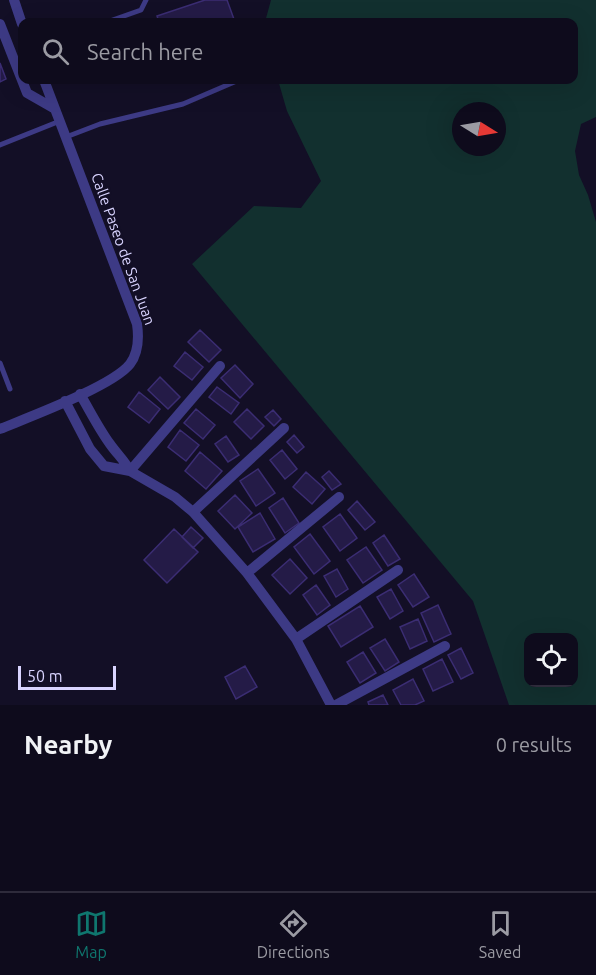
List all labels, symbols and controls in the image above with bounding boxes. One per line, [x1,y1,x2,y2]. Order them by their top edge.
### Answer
search box [18,18,578,84]
icon: search [39,35,72,68]
text: Search here [87,39,203,64]
north arrow [452,102,506,156]
street label: Calle Paseo de San Juan [88,171,159,327]
map controls [524,633,578,687]
button: locate [524,633,578,687]
scale bar [18,663,116,690]
text: 50 m [27,667,63,685]
text: Nearby [24,730,112,759]
text: 0 results [496,733,572,756]
tab: Map [75,907,108,961]
tab: Directions [257,907,330,961]
tab: Saved [479,907,521,961]

